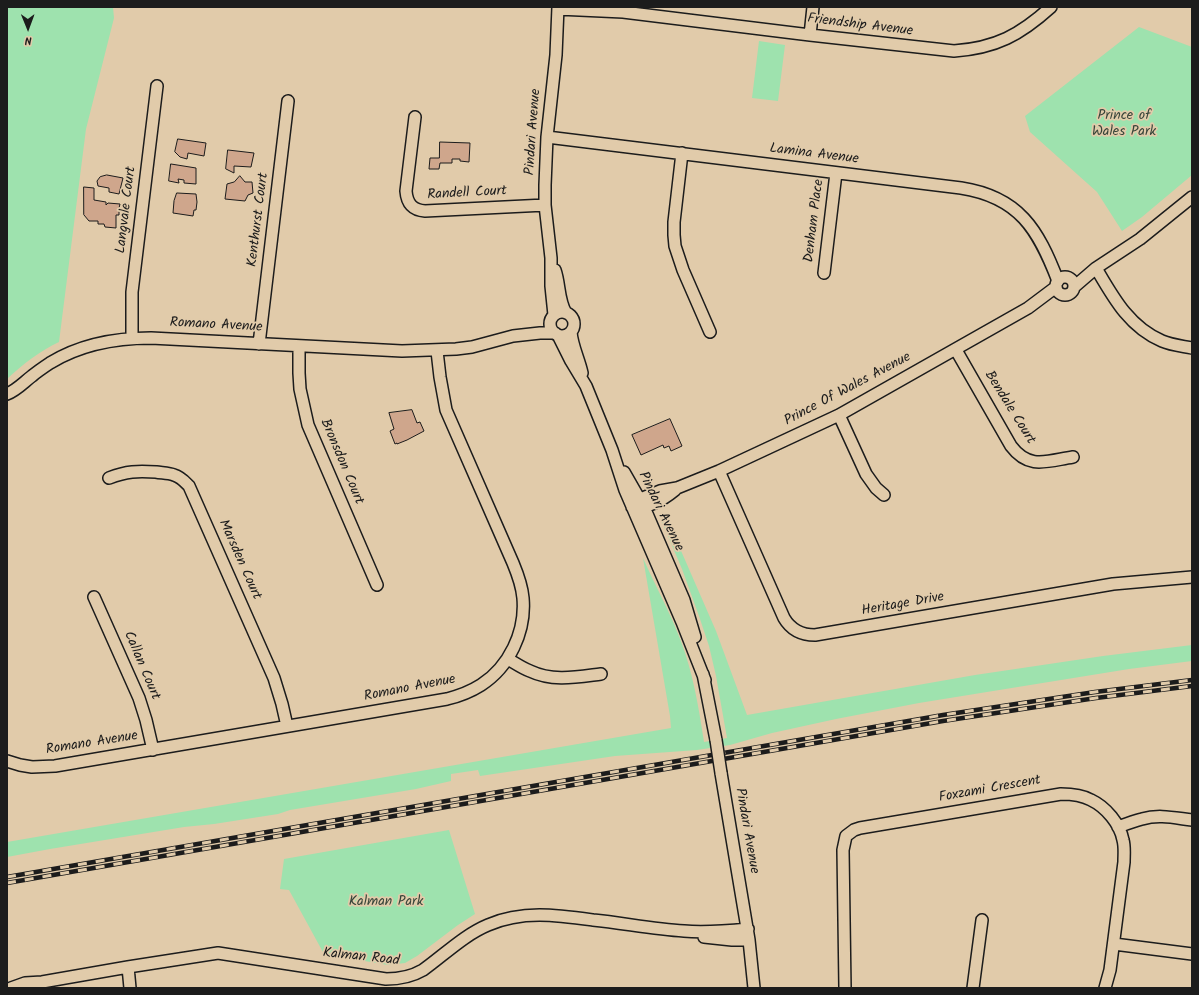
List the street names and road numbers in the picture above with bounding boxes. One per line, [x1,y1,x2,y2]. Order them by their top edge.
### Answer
street label: Friendship Avenue [806,11,914,41]
street label: Pindari Avenue [523,88,545,176]
street label: Lamina Avenue [769,141,859,169]
street label: Langvale Court [113,165,141,255]
street label: Kenthurst Court [245,172,273,268]
street label: Denham Place [802,178,828,264]
street label: Randell Court [427,184,507,204]
street label: Romano Avenue [169,315,263,337]
street label: Prince Of Wales Avenue [782,350,914,430]
street label: Bendale Court [980,368,1038,448]
street label: Bronsdon Court [315,417,367,507]
street label: Pindari Avenue [633,469,687,555]
street label: Marsden Court [214,517,264,603]
street label: Heritage Drive [860,589,946,621]
street label: Callan Court [119,629,163,703]
street label: Romano Avenue [363,672,457,706]
street label: Romano Avenue [45,728,139,760]
street label: Foxzami Crescent [938,773,1042,807]
street label: Pindari Avenue [730,787,762,875]
street label: Kalman Road [322,946,400,970]

